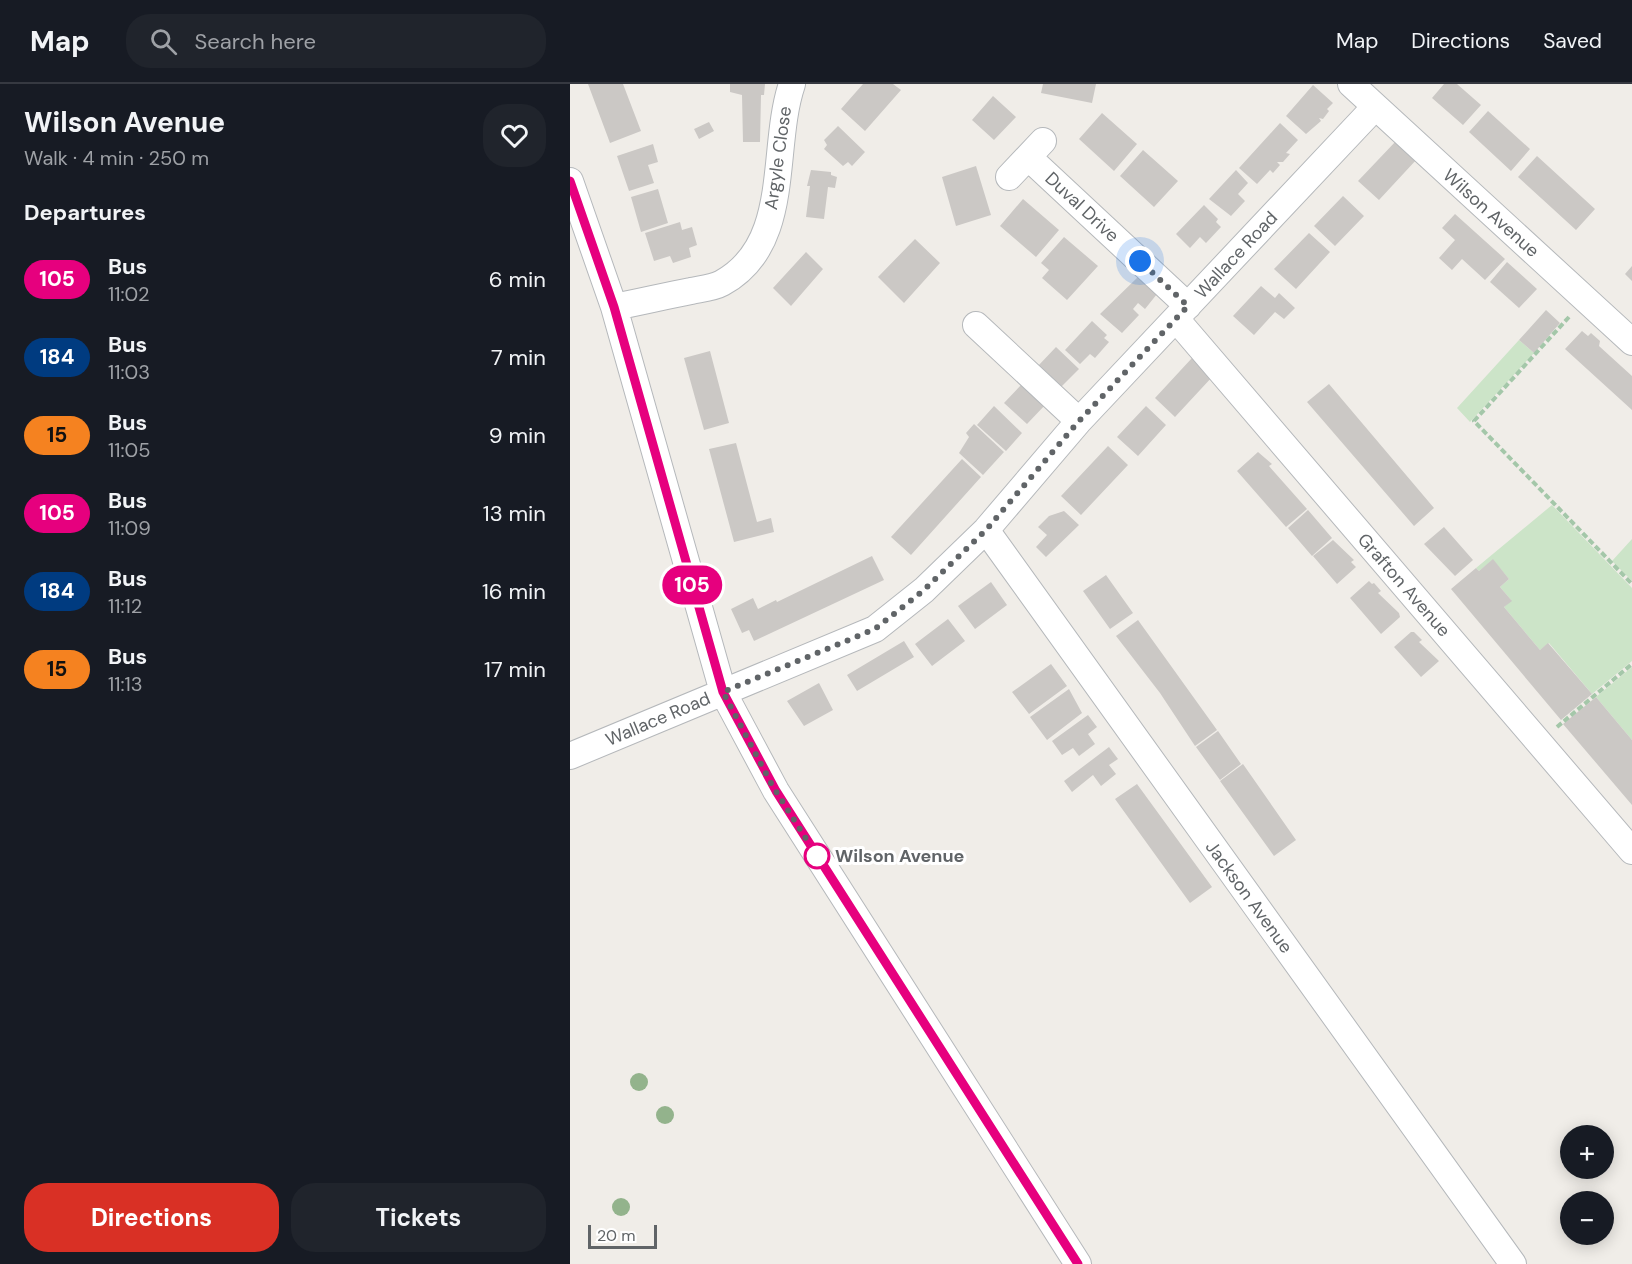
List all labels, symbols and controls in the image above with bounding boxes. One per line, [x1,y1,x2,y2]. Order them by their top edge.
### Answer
search box [126,14,546,68]
text: Map [30,23,90,60]
icon: search [147,25,180,58]
text: Search here [195,27,316,56]
text: Map [1336,27,1378,55]
text: Directions [1411,27,1510,55]
text: Saved [1543,27,1602,55]
text: Wilson Avenue [24,104,225,141]
button: heart [483,104,546,167]
street label: Argyle Close [759,105,797,211]
text: Walk · 4 min · 250 m [24,145,209,171]
street label: Wilson Avenue [1438,163,1544,263]
street label: Duval Drive [1040,167,1124,247]
text: Departures [24,198,146,227]
street label: Wallace Road [1189,206,1283,304]
your location [1125,246,1155,276]
text: Bus [108,252,147,281]
text: 105 [39,265,75,293]
text: 6 min [489,265,546,294]
text: 11:02 [108,281,150,307]
text: Bus [108,330,147,359]
text: 184 [40,343,74,371]
text: 7 min [491,343,546,372]
text: 11:03 [108,359,150,385]
text: Bus [108,408,147,437]
text: 15 [47,421,67,449]
text: 9 min [489,421,546,450]
text: 11:05 [108,437,150,463]
text: Bus [108,486,147,515]
text: 105 [39,499,75,527]
text: 13 min [483,499,546,528]
text: 11:09 [108,515,151,541]
street label: Grafton Avenue [1352,528,1456,642]
text: Bus [108,564,147,593]
line badge: 105 [658,566,726,604]
text: 105 [674,571,710,599]
text: 184 [40,577,74,605]
text: 16 min [482,577,546,606]
text: 11:12 [108,593,142,619]
text: Bus [108,642,147,671]
text: 15 [47,655,67,683]
text: 17 min [484,655,546,684]
text: 11:13 [108,671,143,697]
street label: Wallace Road [602,686,714,752]
street label: Jackson Avenue [1200,836,1298,958]
marker: Wilson Avenue [804,843,830,869]
place label: Wilson Avenue [835,844,964,868]
map controls [1560,1125,1614,1245]
button: + [1560,1125,1614,1179]
button: Directions [24,1183,279,1252]
button: Tickets [291,1183,546,1252]
button: − [1560,1191,1614,1245]
scale bar [588,1222,657,1250]
text: 20 m [597,1225,636,1246]

